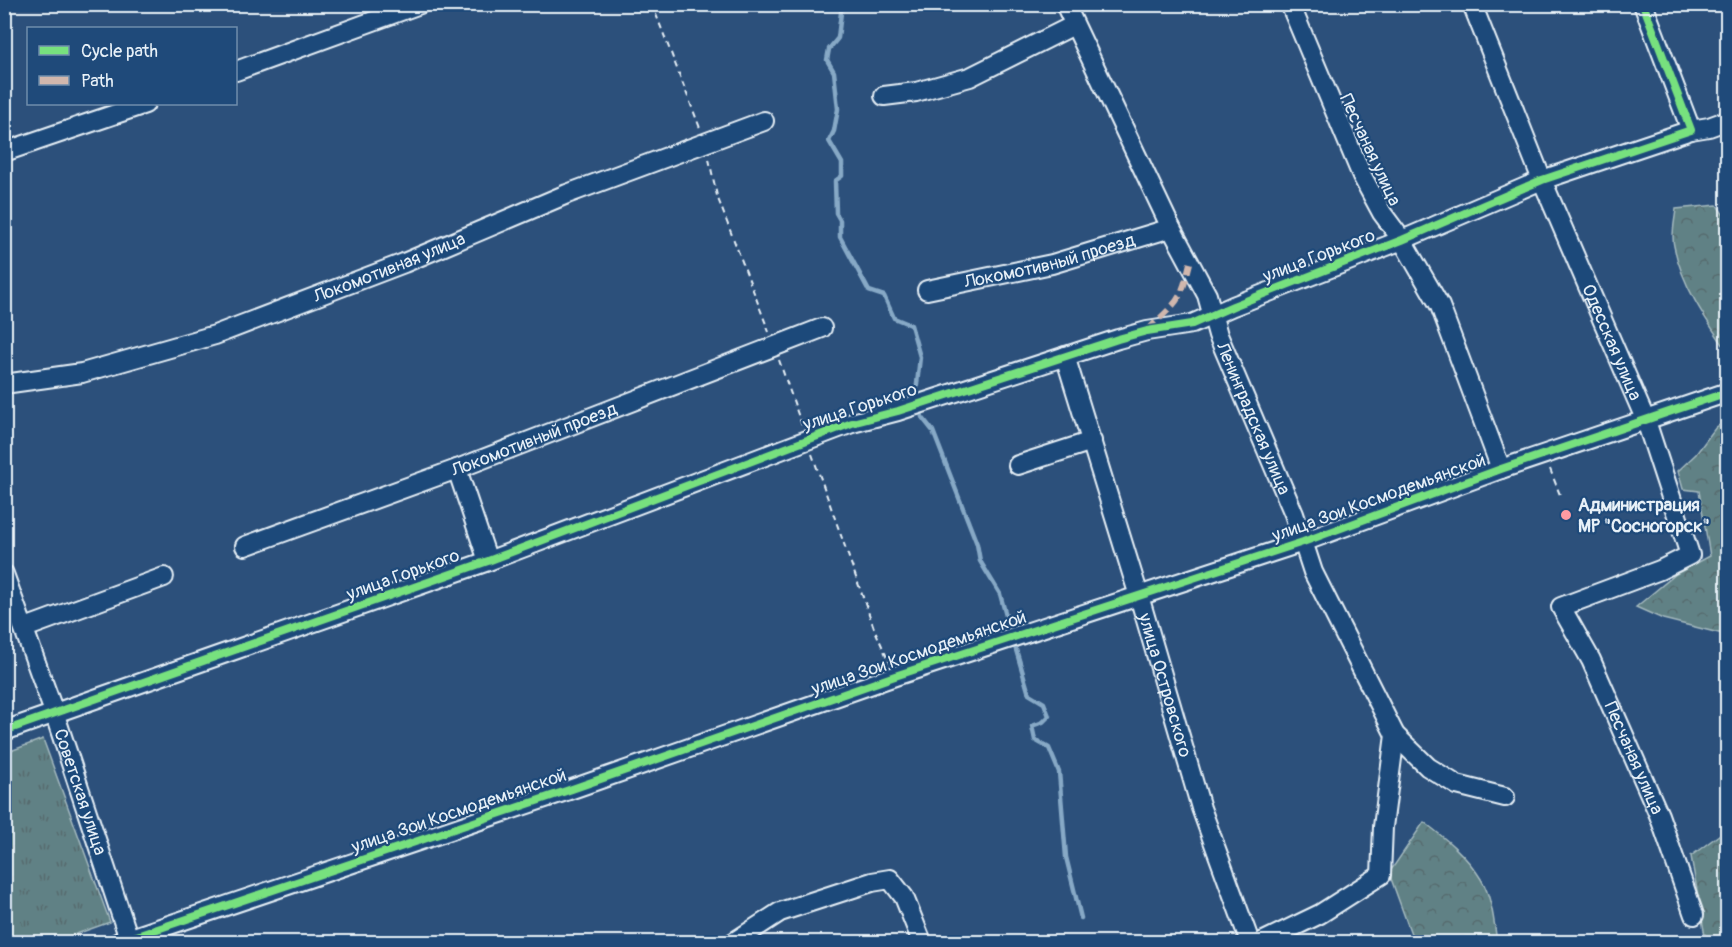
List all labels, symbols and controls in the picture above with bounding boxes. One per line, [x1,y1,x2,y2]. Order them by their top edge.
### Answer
legend [27,27,237,105]
text: Cycle path [81,40,158,63]
text: Path [81,70,114,93]
street label: Песчаная улица [1334,90,1406,210]
street label: улица Горького [1259,224,1379,288]
street label: Локомотивная улица [309,227,469,308]
street label: Локомотивный проезд [961,228,1138,294]
street label: Одесская улица [1577,281,1647,404]
street label: Ленинградская улица [1210,338,1296,498]
street label: улица Горького [799,378,920,437]
street label: Локомотивный проезд [447,397,620,482]
street label: улица Зои Космодемьянской [1268,449,1489,548]
place label: Администрация МР "Сосногорск" [1578,494,1710,538]
marker: Администрация МР "Сосногорск" [1559,508,1573,522]
street label: улица Горького [342,544,463,606]
street label: улица Зои Космодемьянской [808,605,1029,701]
street label: улица Островского [1133,609,1197,760]
street label: Песчаная улица [1599,698,1669,818]
street label: Советская улица [49,726,112,858]
street label: улица Зои Космодемьянской [348,763,569,859]

